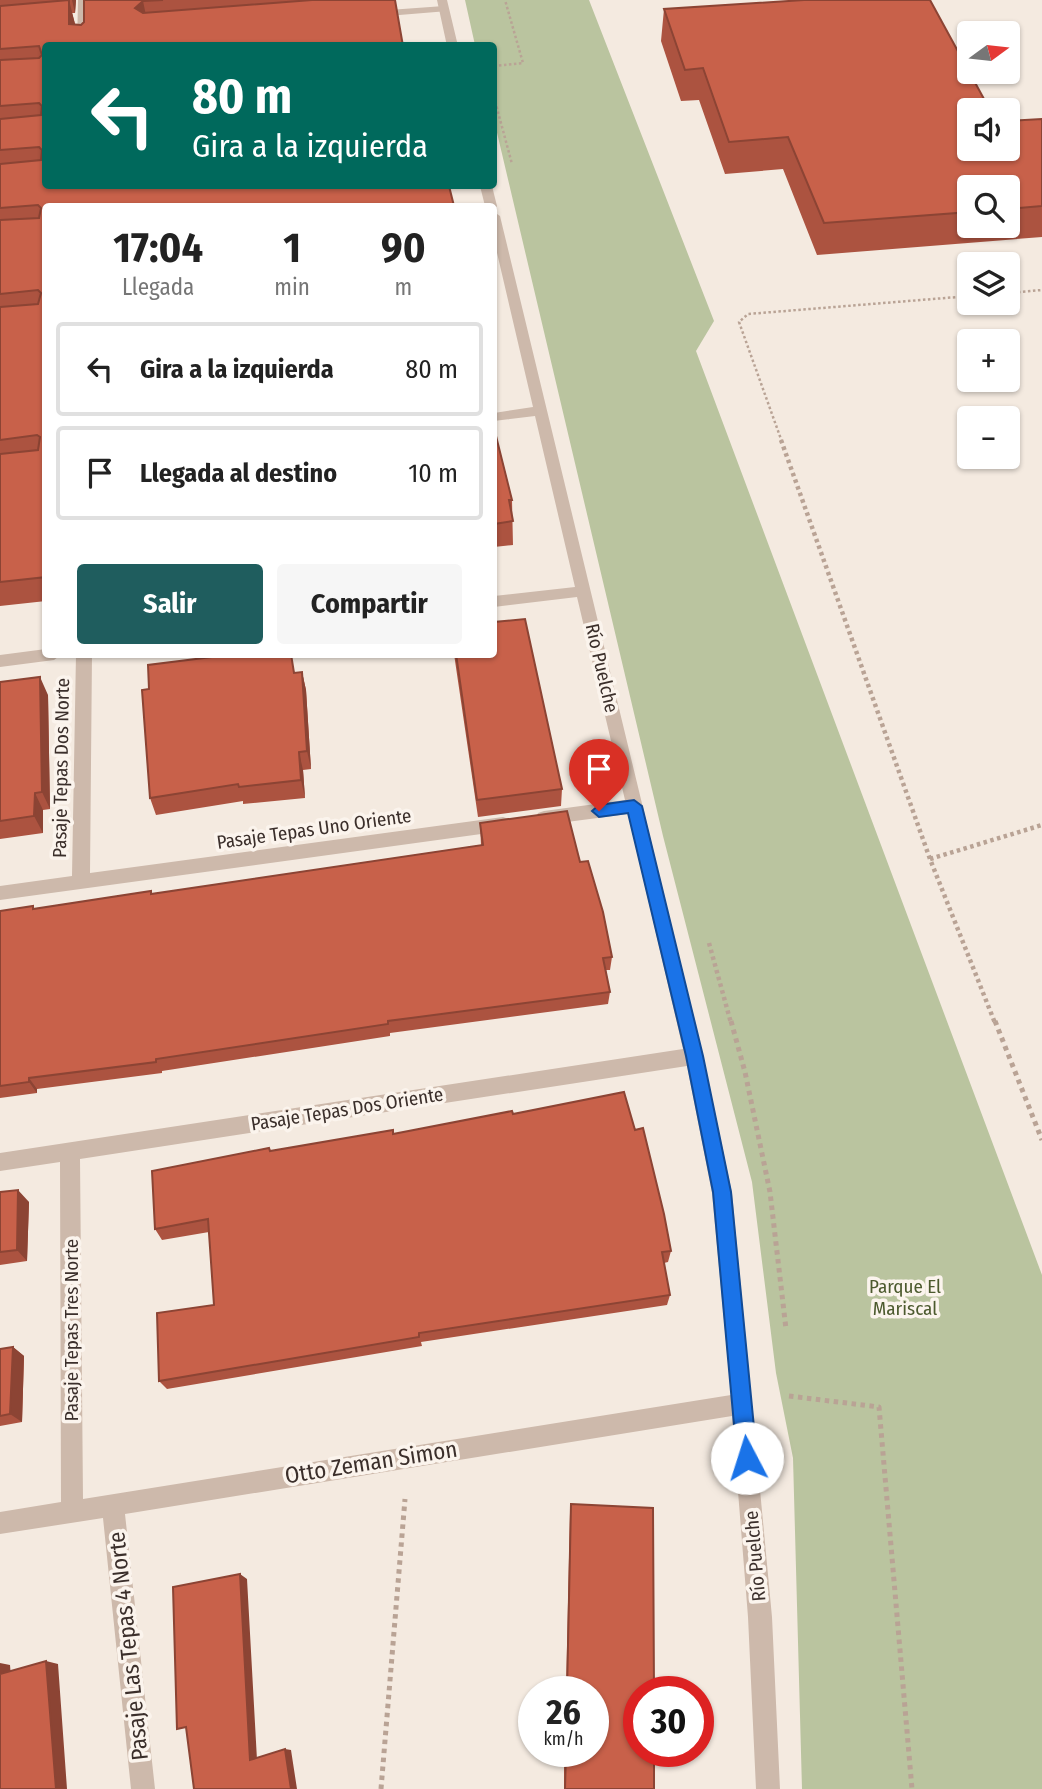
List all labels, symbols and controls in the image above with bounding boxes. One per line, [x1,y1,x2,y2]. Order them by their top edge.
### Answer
north arrow [957,21,1020,84]
map controls [957,21,1020,469]
text: 80 m [192,67,292,126]
icon: left [77,70,168,161]
button: sound [957,98,1020,161]
text: Gira a la izquierda [192,127,428,165]
button: search [957,175,1020,238]
text: 17:04 [113,223,203,273]
text: 1 [283,223,301,273]
text: 90 [381,223,426,273]
button: layers [957,252,1020,315]
text: Llegada [122,273,194,301]
text: min [274,273,310,301]
text: m [395,273,412,301]
button: + [957,329,1020,392]
icon: left [81,350,119,388]
text: Gira a la izquierda [140,354,334,385]
text: 80 m [405,354,458,385]
button: − [957,406,1020,469]
icon: arrive [81,454,119,492]
text: Llegada al destino [140,458,337,489]
text: 10 m [408,458,458,489]
button: Salir [77,564,263,644]
button: Compartir [277,564,462,644]
street label: Río Puelche [581,621,623,715]
street label: Pasaje Tepas Dos Norte [48,678,74,858]
pin [569,739,629,811]
icon: arrive [580,750,618,788]
street label: Pasaje Tepas Uno Oriente [215,804,413,854]
street label: Pasaje Tepas Dos Oriente [249,1082,445,1136]
street label: Pasaje Tepas Tres Norte [60,1239,83,1421]
park label: Parque El Mariscal [869,1275,941,1320]
position arrow [710,1421,784,1495]
street label: Otto Zeman Simon [283,1435,459,1489]
street label: Río Puelche [740,1510,770,1602]
street label: Pasaje Las Tepas 4 Norte [102,1530,154,1762]
speed limit sign: 30 [623,1676,714,1767]
text: 26 [546,1691,581,1733]
text: km/h [543,1728,584,1750]

